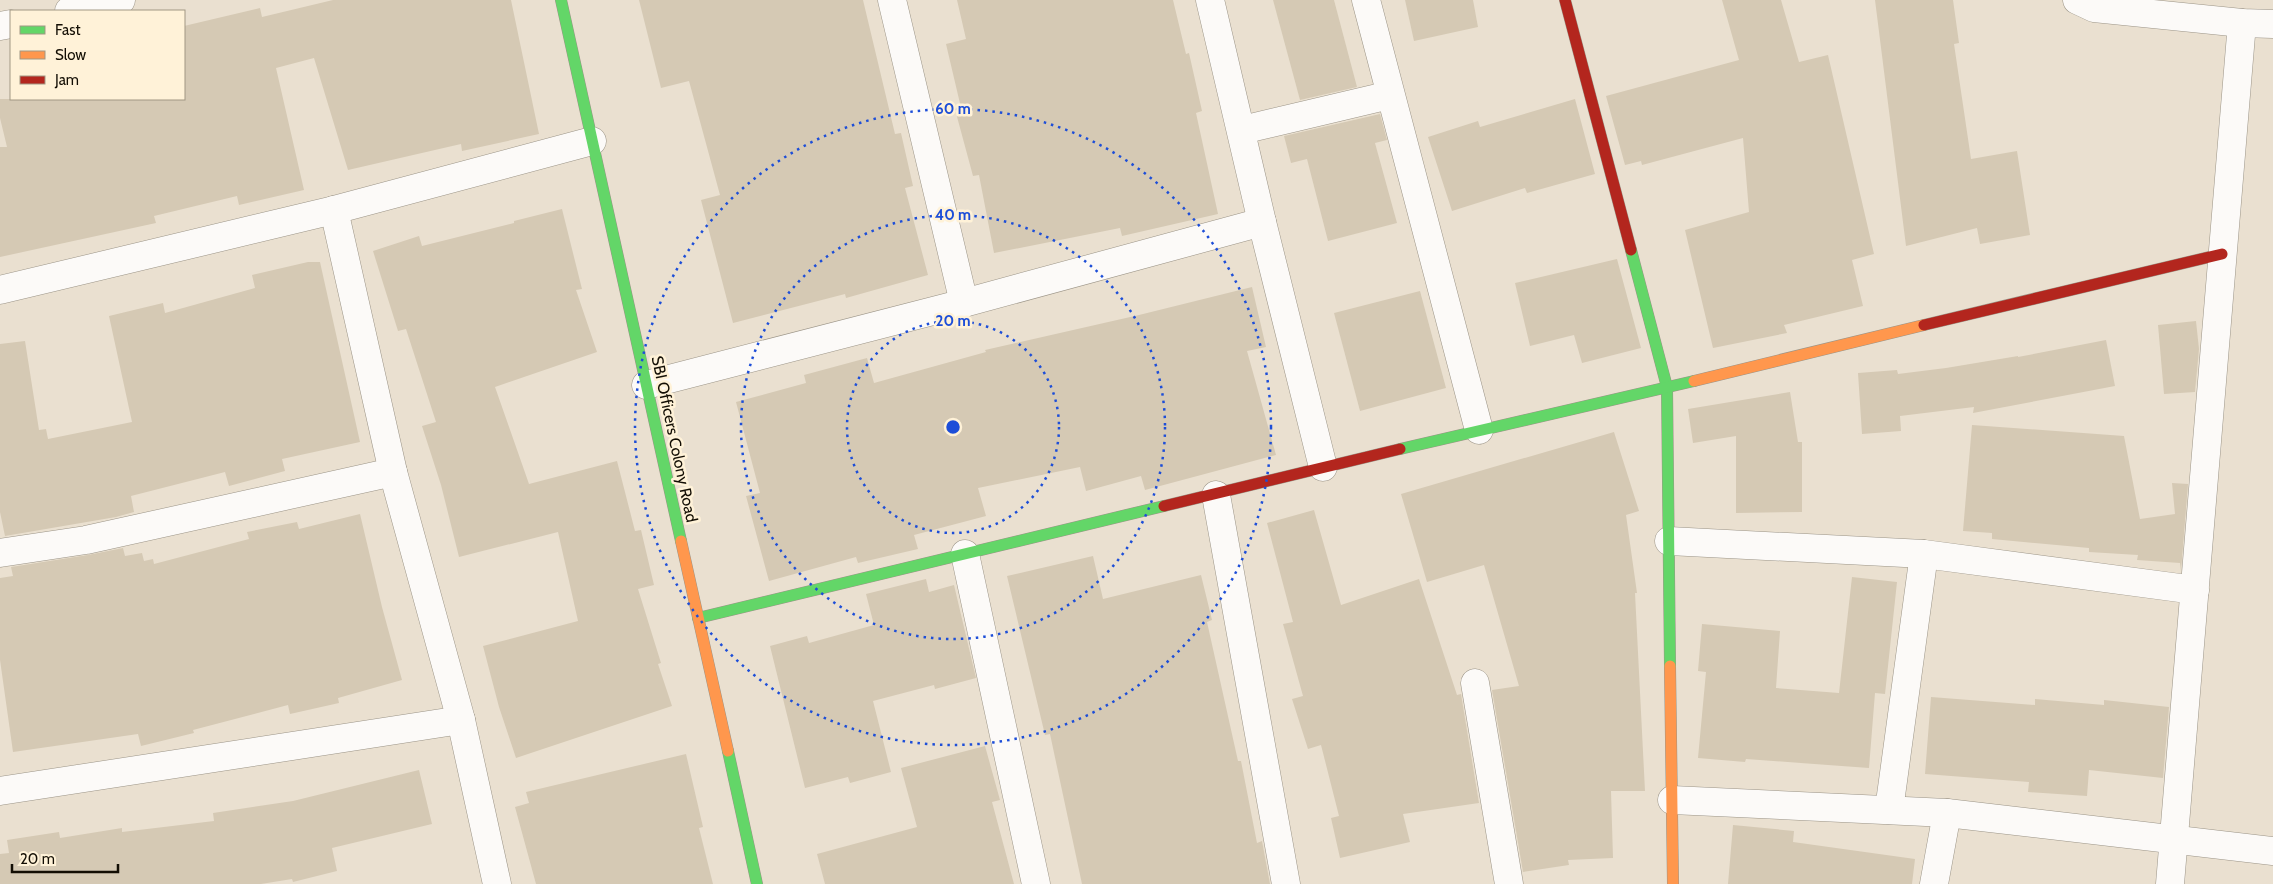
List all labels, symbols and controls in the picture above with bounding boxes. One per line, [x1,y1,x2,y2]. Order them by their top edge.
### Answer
legend [10,10,185,100]
text: Fast [55,21,80,39]
text: Slow [55,46,86,64]
text: Jam [54,71,79,89]
text: 60 m [935,100,971,118]
text: 40 m [935,206,971,224]
text: 20 m [936,312,970,330]
street label: SBI Officers Colony Road [648,354,701,524]
centre of rings [944,418,962,436]
scale bar [12,842,119,874]
text: 20 m [20,850,55,868]

